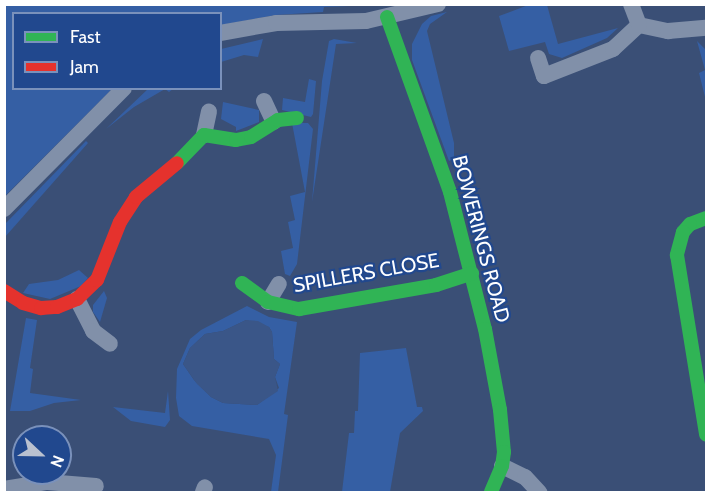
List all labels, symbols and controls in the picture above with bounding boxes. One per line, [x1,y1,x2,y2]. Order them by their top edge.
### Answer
legend [12,12,222,90]
text: Fast [70,26,101,48]
text: Jam [70,56,99,78]
street label: BOWERINGS ROAD [447,153,515,325]
street label: SPILLERS CLOSE [291,248,441,298]
north arrow [12,425,72,485]
text: N [46,452,68,470]

